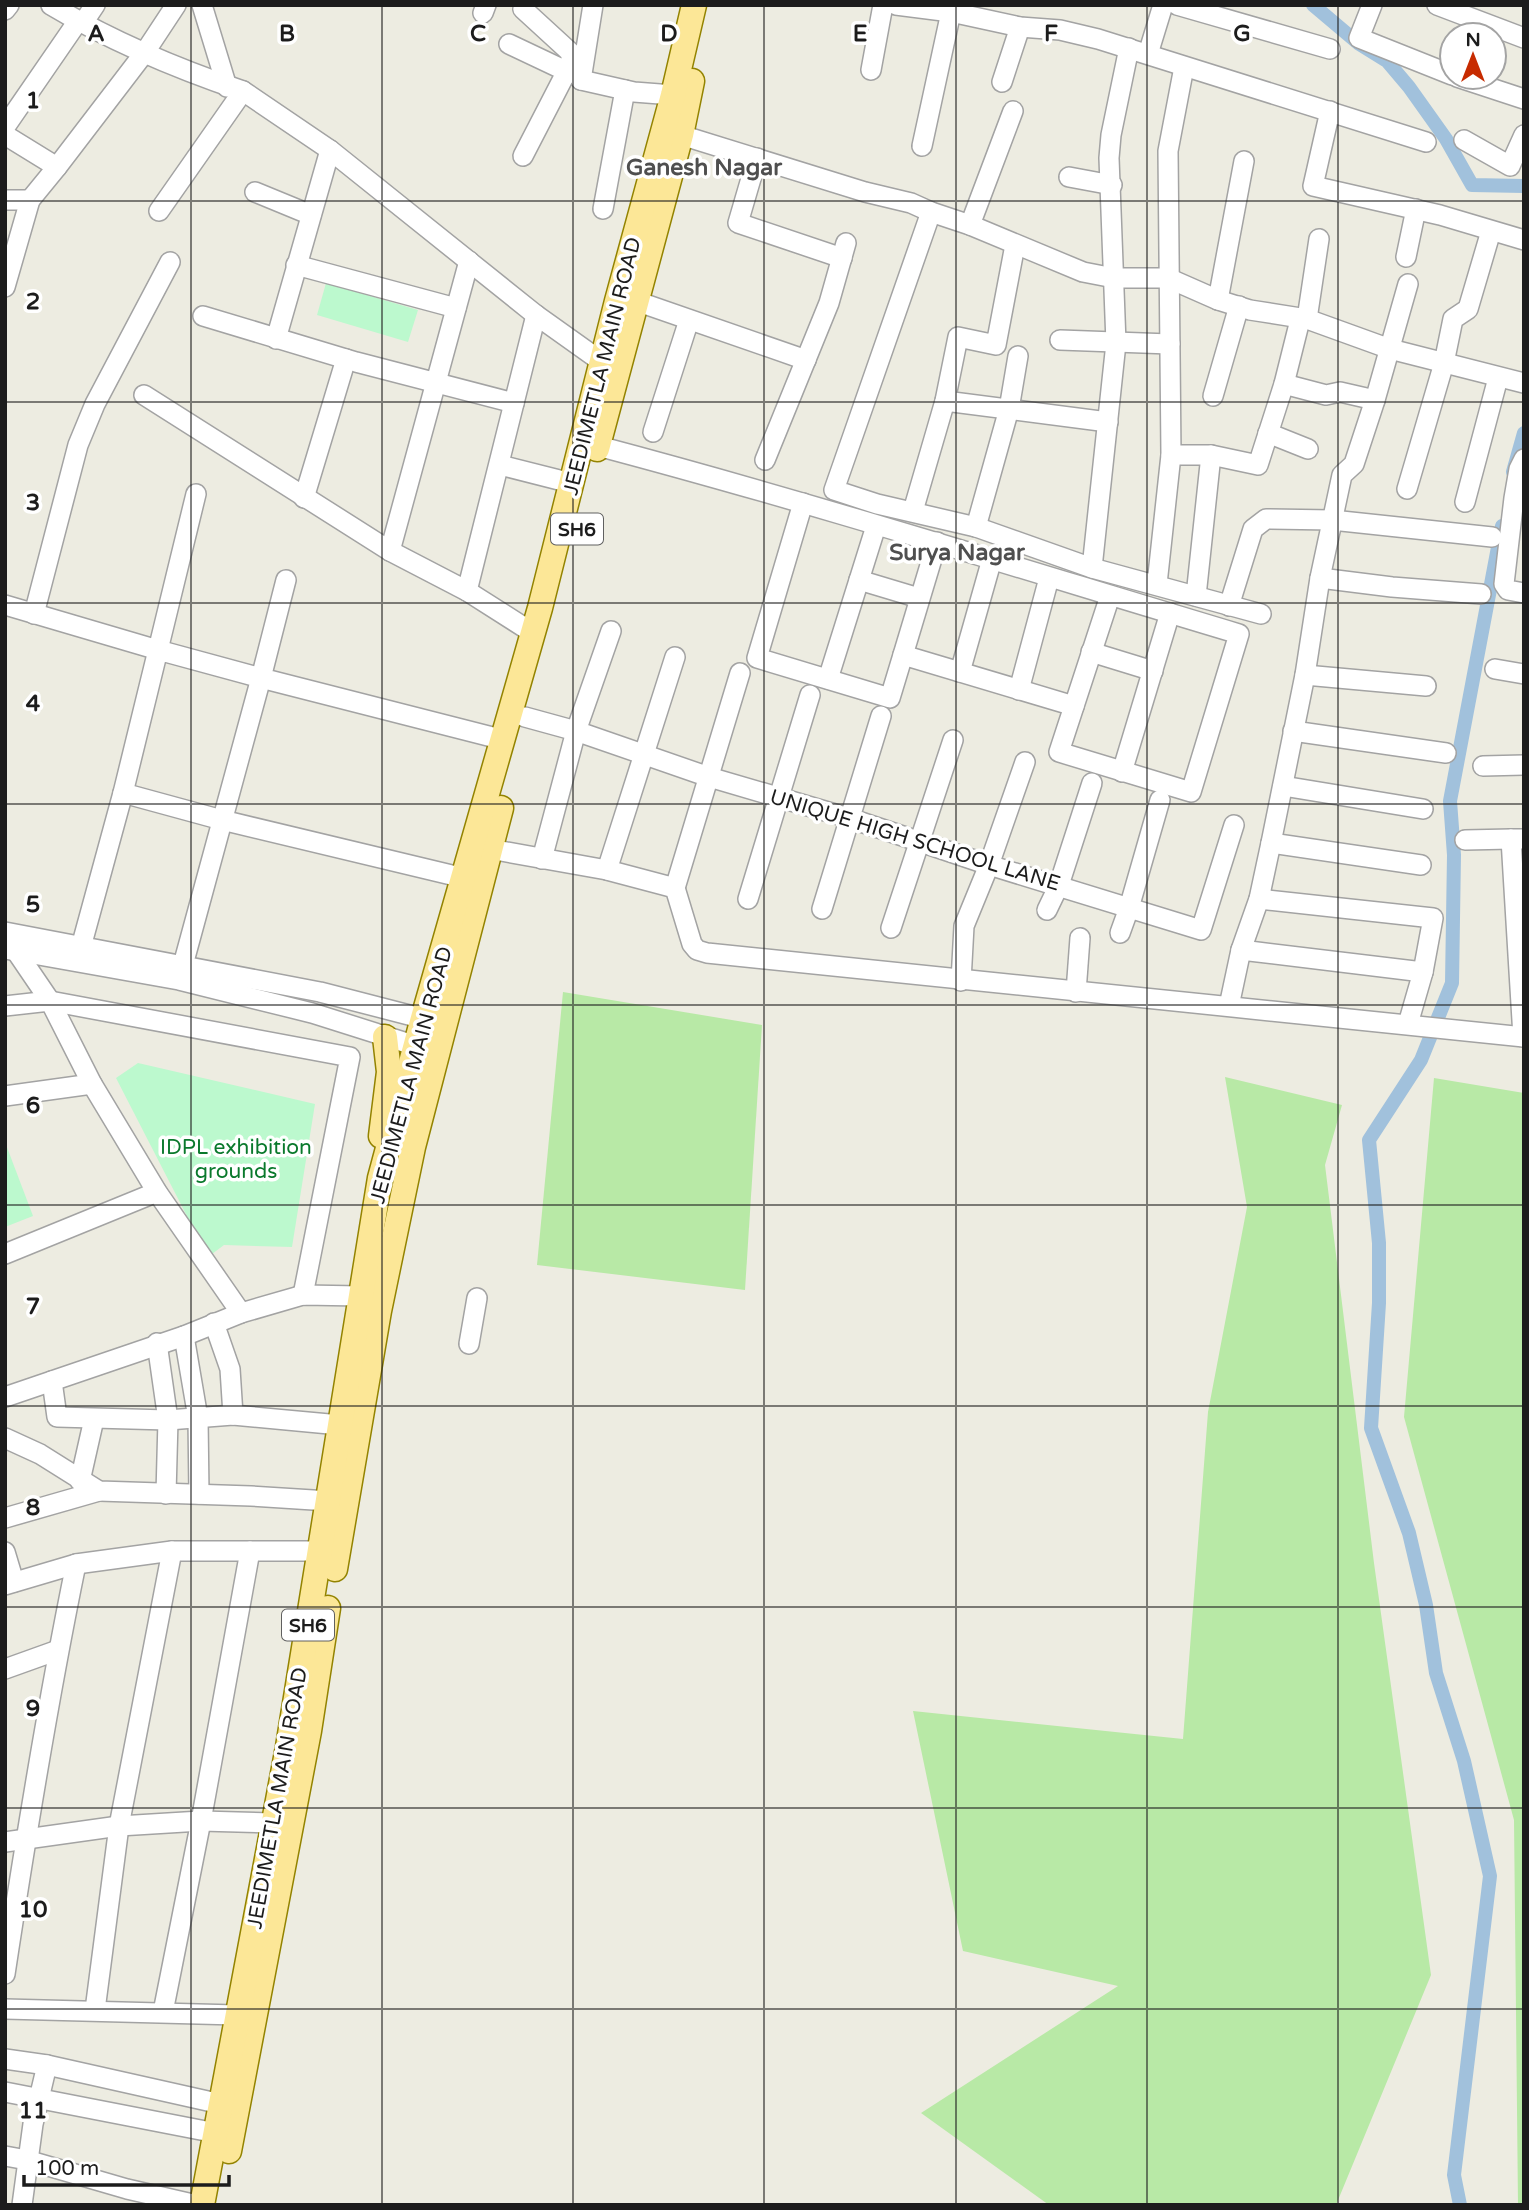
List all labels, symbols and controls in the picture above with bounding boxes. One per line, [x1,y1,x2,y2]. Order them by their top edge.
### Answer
text: A [87,20,105,48]
text: B [279,20,295,48]
text: C [470,20,486,48]
text: D [660,20,678,48]
text: E [853,20,867,48]
text: F [1044,20,1058,48]
text: G [1233,20,1251,48]
north arrow [1438,21,1508,91]
text: N [1465,29,1481,51]
text: 1 [26,87,40,115]
district label: Ganesh Nagar [626,154,783,182]
street label: JEEDIMETLA MAIN ROAD [558,235,647,498]
text: 2 [26,288,40,316]
text: 3 [26,489,40,517]
road number: SH6 [551,514,603,544]
district label: Surya Nagar [889,539,1026,567]
text: 4 [26,690,41,718]
street label: UNIQUE HIGH SCHOOL LANE [767,784,1063,897]
text: 5 [26,891,40,919]
street label: JEEDIMETLA MAIN ROAD [365,944,458,1206]
text: 6 [26,1092,40,1120]
park label: IDPL exhibition grounds [160,1135,312,1184]
text: 7 [26,1293,40,1321]
text: 8 [26,1494,40,1522]
road number: SH6 [282,1610,334,1640]
street label: JEEDIMETLA MAIN ROAD [242,1665,313,1931]
text: 9 [26,1695,40,1723]
text: 10 [19,1896,47,1924]
text: 11 [19,2097,47,2125]
scale bar [24,2144,229,2188]
text: 100 m [35,2156,99,2181]

